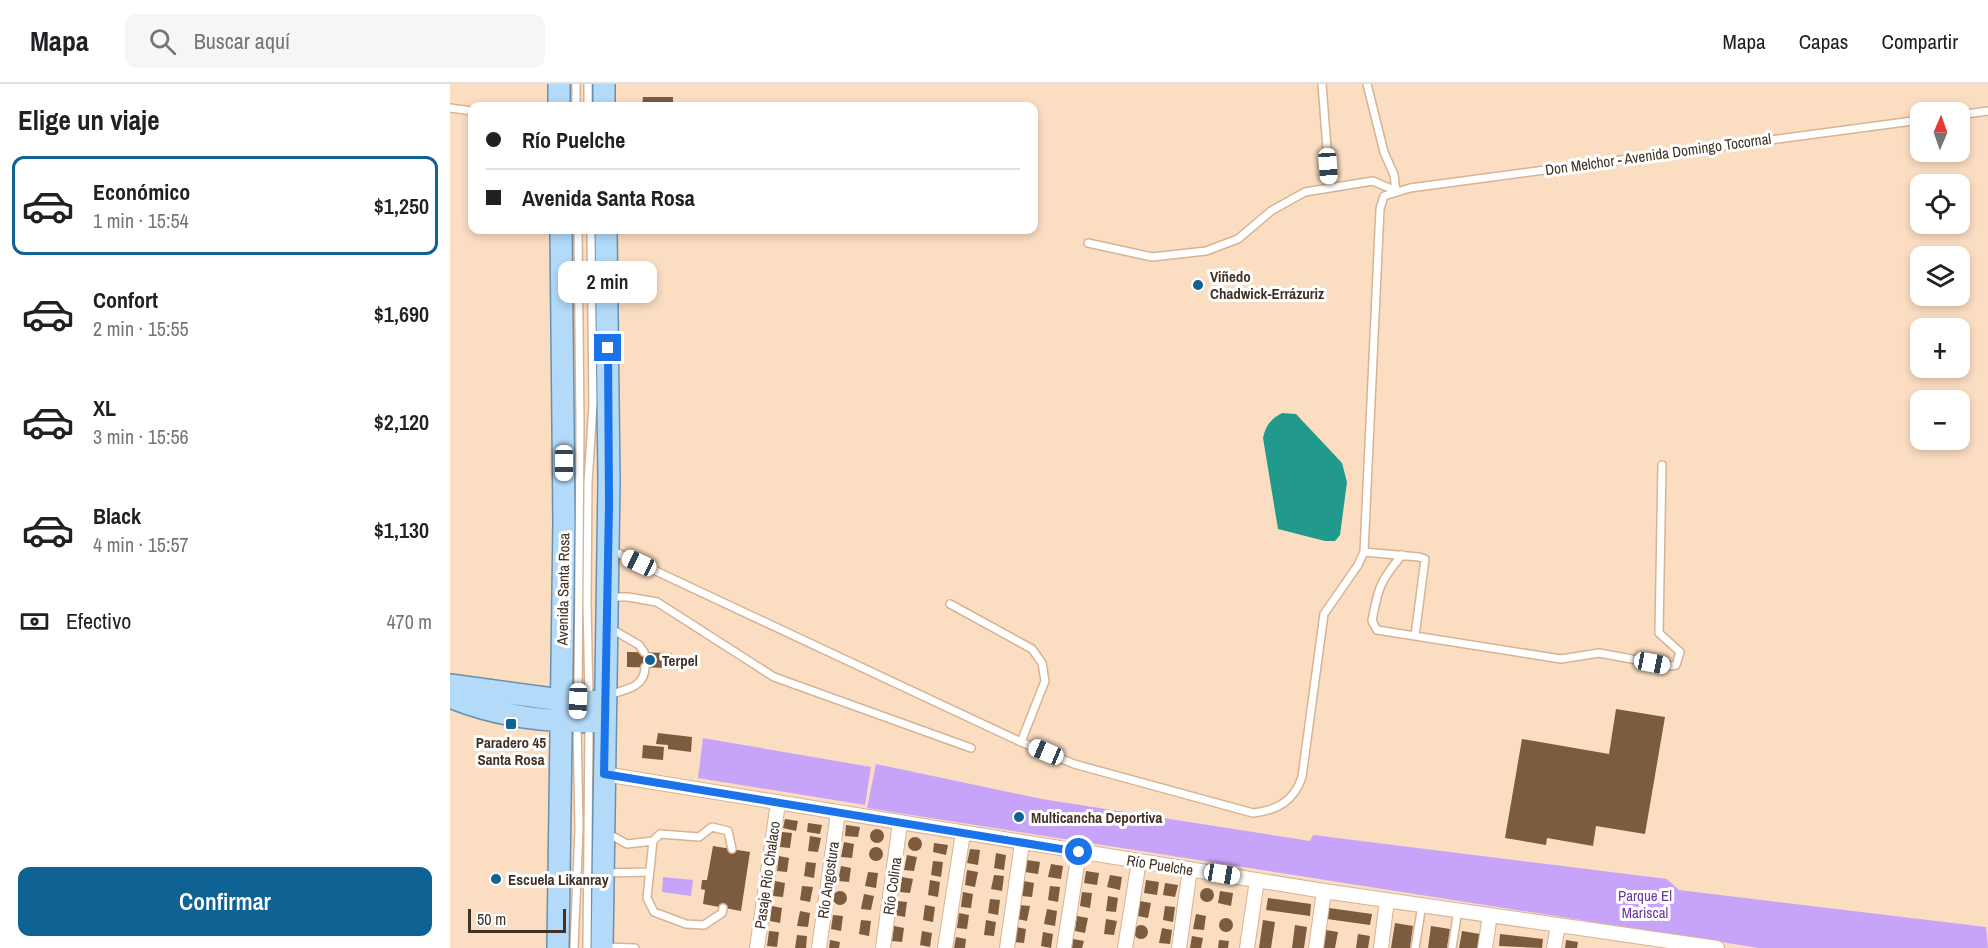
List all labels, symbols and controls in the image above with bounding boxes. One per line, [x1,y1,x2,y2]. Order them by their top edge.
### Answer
search box [125,14,545,68]
text: Mapa [30,22,89,60]
icon: search [146,25,179,58]
text: Buscar aquí [194,26,290,56]
text: Mapa [1723,27,1766,56]
text: Capas [1799,27,1848,56]
text: Compartir [1881,27,1958,56]
text: Elige un viaje [18,102,160,138]
north arrow [1910,102,1970,162]
map controls [1910,102,1970,450]
text: Río Puelche [522,125,625,155]
street label: Don Melchor - Avenida Domingo Tocornal [1544,128,1772,180]
car [1318,147,1338,185]
button: locate [1910,174,1970,234]
text: Económico [93,177,190,207]
icon: car [21,179,75,233]
text: Avenida Santa Rosa [522,183,695,213]
text: $1,250 [374,191,429,221]
text: 1 min · 15:54 [93,207,189,234]
button: layers [1910,246,1970,306]
callout: 2 min [558,261,657,303]
place label: Viñedo Chadwick-Errázuriz [1210,266,1324,304]
text: 2 min [586,268,629,295]
marker: Viñedo Chadwick-Errázuriz [1191,278,1205,292]
text: Confort [93,285,158,315]
icon: car [21,287,75,341]
text: $1,690 [374,299,429,329]
text: 2 min · 15:55 [93,315,189,342]
button: + [1910,318,1970,378]
route end [594,334,621,361]
button: − [1910,390,1970,450]
text: XL [93,393,116,423]
icon: car [21,395,75,449]
text: $2,120 [374,407,429,437]
text: 3 min · 15:56 [93,423,189,450]
car [555,445,573,481]
text: Black [93,501,141,531]
icon: car [21,503,75,557]
text: $1,130 [374,515,429,545]
text: 4 min · 15:57 [93,531,189,558]
street label: Avenida Santa Rosa [552,532,574,646]
car [619,547,659,579]
icon: cash [18,605,51,638]
text: Efectivo [66,606,131,636]
text: 470 m [386,608,432,635]
place label: Terpel [662,650,698,671]
car [1633,651,1671,675]
marker: Terpel [643,653,657,667]
car [568,683,588,719]
marker: Paradero 45 Santa Rosa [504,717,518,731]
place label: Paradero 45 Santa Rosa [476,732,546,770]
car [1026,737,1066,767]
place label: Multicancha Deportiva [1031,807,1162,828]
marker: Multicancha Deportiva [1012,810,1026,824]
street label: Pasaje Río Chalaco [749,820,785,930]
route start [1065,838,1092,865]
street label: Río Angostura [812,840,844,920]
street label: Río Puelche [1125,849,1195,881]
street label: Río Colina [878,856,906,916]
car [1203,862,1241,886]
button: Confirmar [18,867,432,936]
place label: Escuela Likanray [508,869,609,890]
marker: Escuela Likanray [489,872,503,886]
park label: Parque El Mariscal [1618,885,1672,923]
scale bar [468,906,566,934]
text: 50 m [477,908,506,930]

